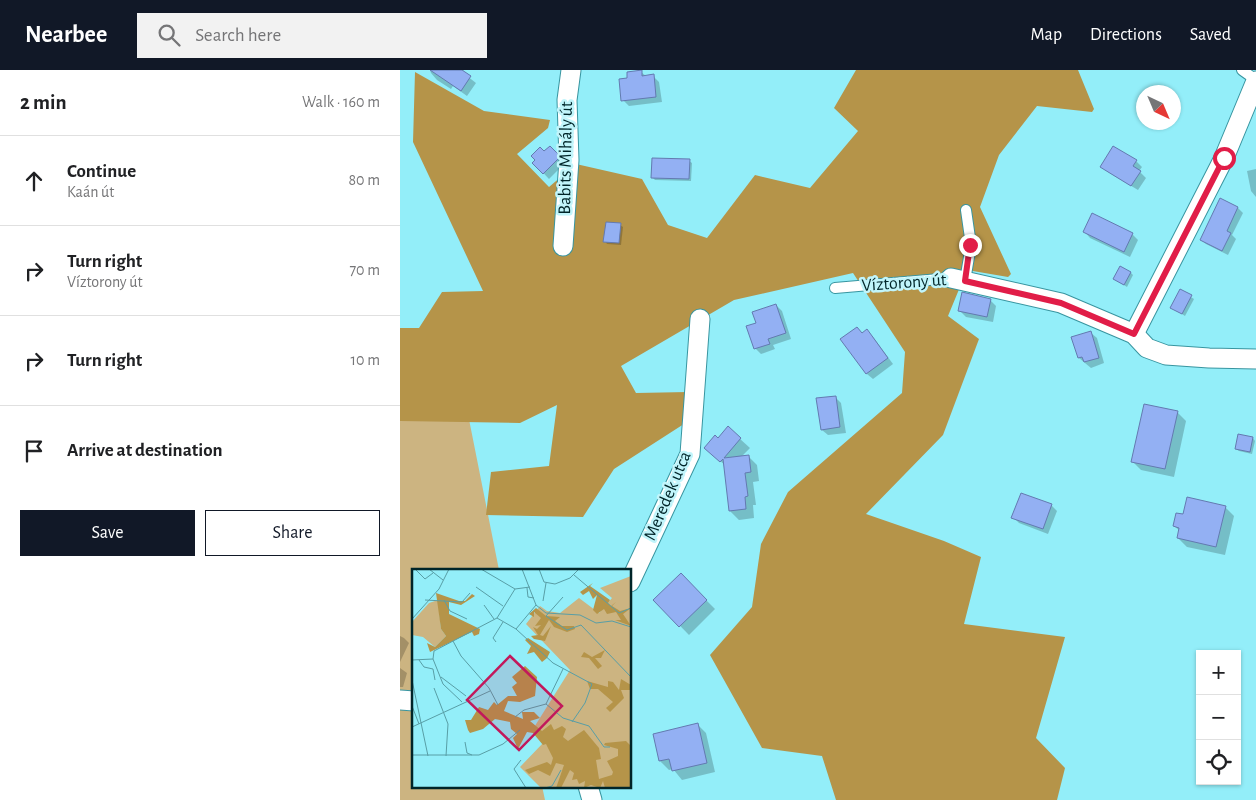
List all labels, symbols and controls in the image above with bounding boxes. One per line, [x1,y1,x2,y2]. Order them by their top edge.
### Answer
search box [137,13,487,58]
icon: search [155,21,183,49]
text: Nearbee [25,23,107,47]
text: Search here [195,26,281,45]
text: Map [1031,26,1062,44]
text: Directions [1090,26,1162,44]
text: Saved [1190,26,1231,44]
north arrow [1136,85,1181,130]
text: 2 min [20,92,67,113]
text: Walk · 160 m [302,94,380,110]
street label: Babits Mihály út [556,101,576,215]
route start [1213,147,1236,170]
text: Continue [67,162,136,181]
icon: ahead [20,167,48,195]
text: 80 m [349,172,380,188]
text: Kaán út [67,184,114,200]
route end [959,234,982,257]
text: Turn right [67,252,142,271]
icon: right [20,257,48,285]
text: 70 m [349,262,380,278]
street label: Víztorony út [861,271,947,295]
text: Víztorony út [67,274,143,290]
icon: right [20,347,48,375]
text: Turn right [67,351,142,370]
text: 10 m [351,352,380,368]
icon: arrive [20,437,48,465]
text: Arrive at destination [67,441,223,460]
street label: Meredek utca [641,449,695,543]
button: Save [20,510,195,556]
button: Share [205,510,380,556]
inset map [412,569,631,788]
map controls [1196,650,1241,785]
button: + [1196,650,1241,695]
button: − [1196,695,1241,740]
button: locate [1196,740,1241,785]

